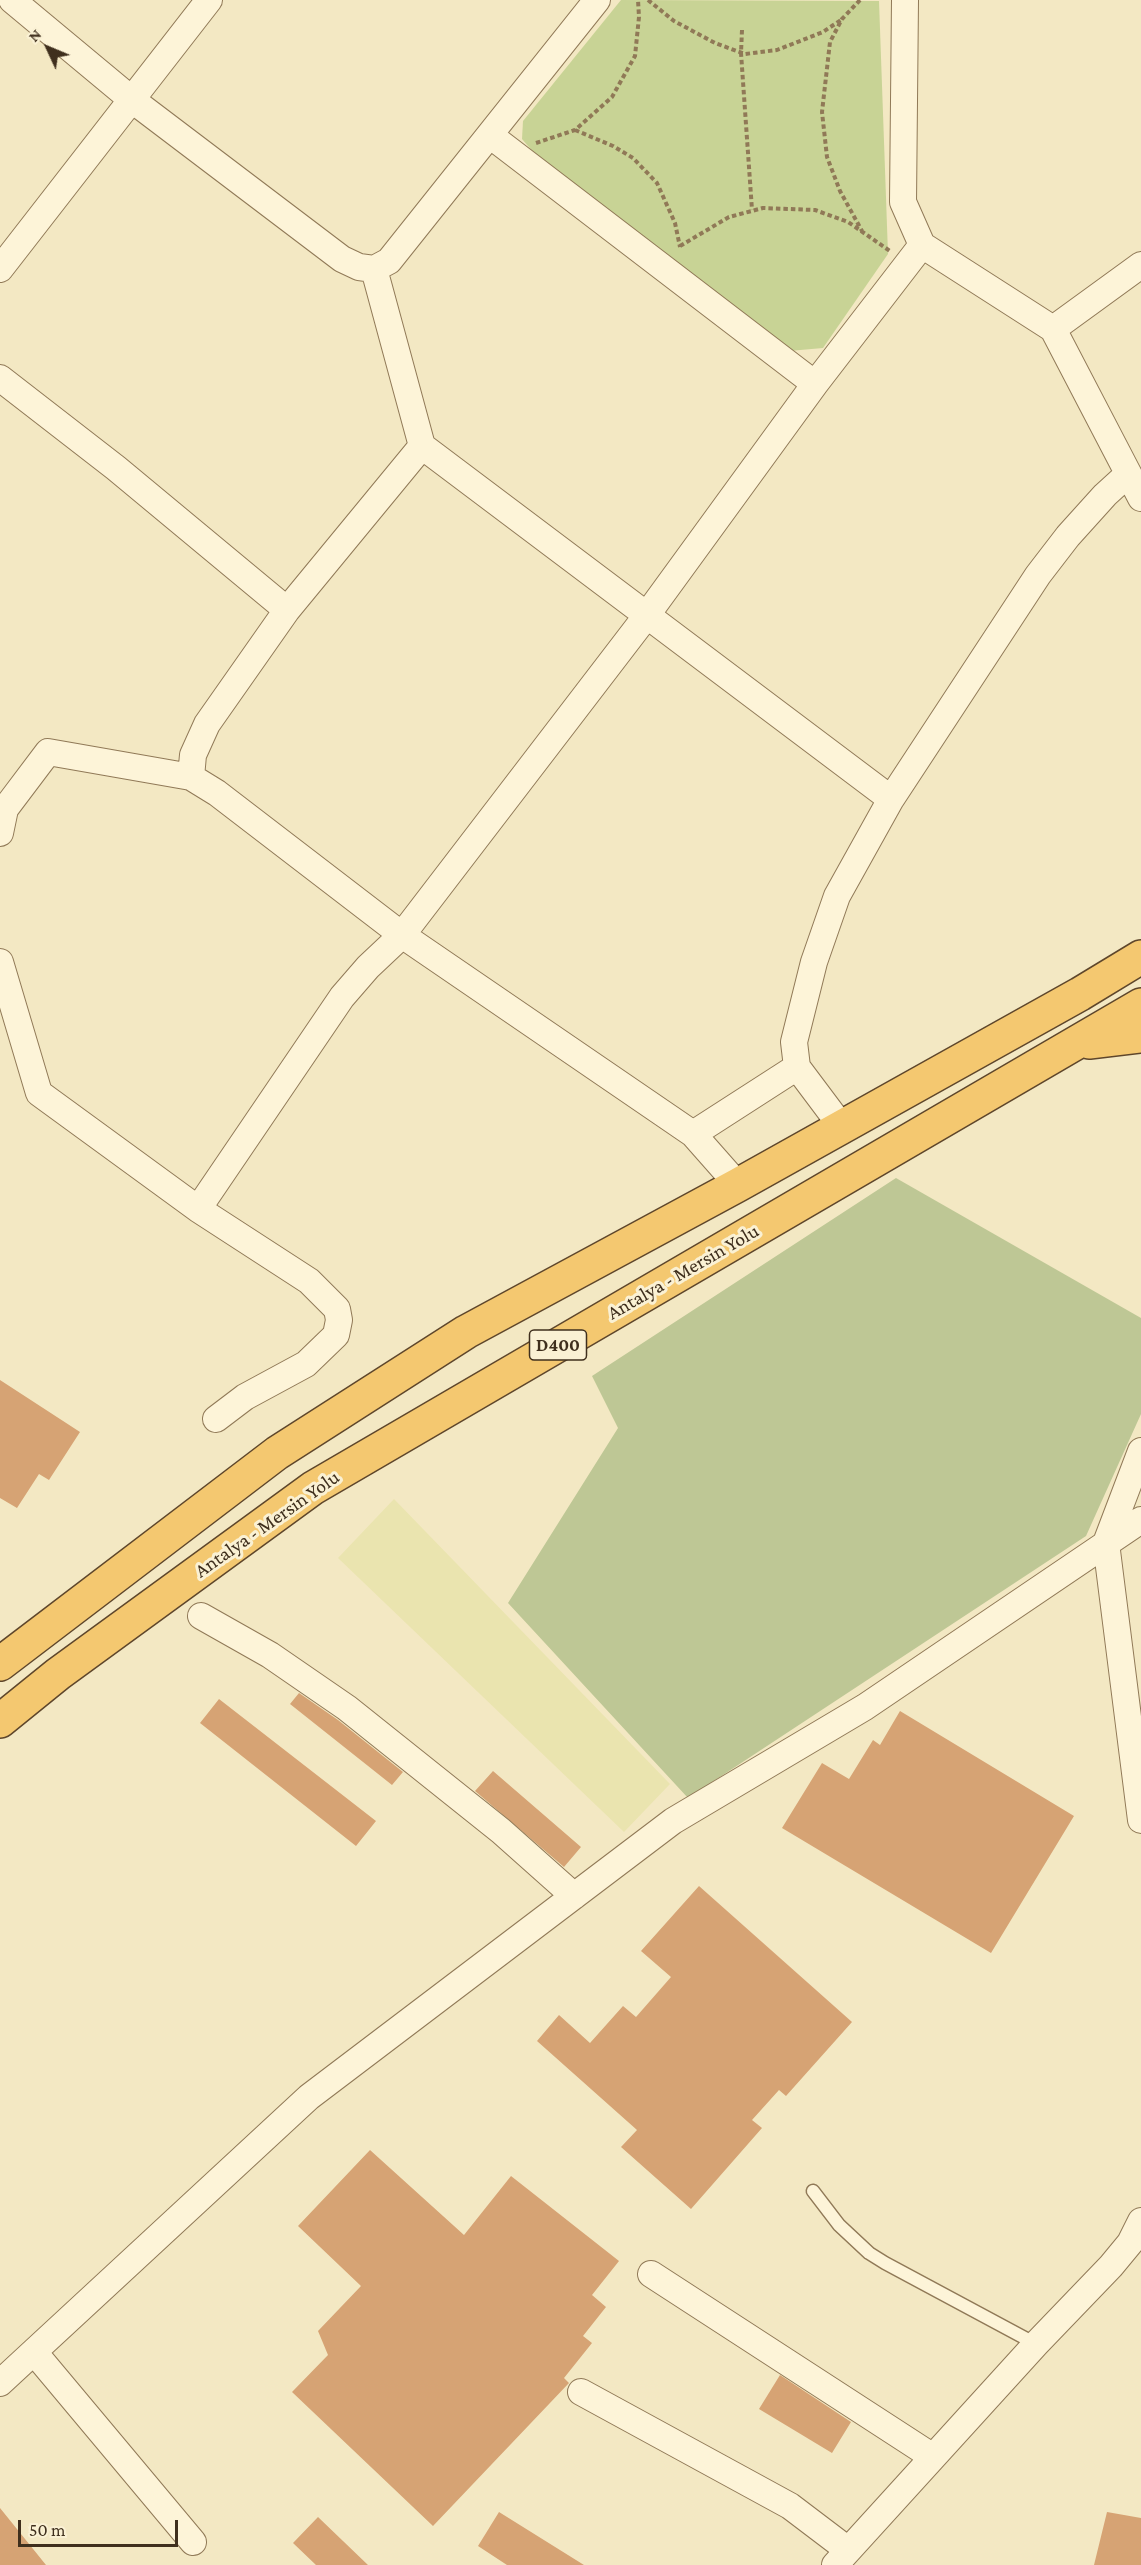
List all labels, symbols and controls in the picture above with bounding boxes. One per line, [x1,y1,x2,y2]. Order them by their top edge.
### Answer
north arrow [18,18,78,78]
text: N [25,25,45,45]
street label: Antalya - Mersin Yolu [603,1219,763,1325]
road number: D400 [530,1330,586,1360]
street label: Antalya - Mersin Yolu [190,1465,344,1583]
scale bar [21,2508,182,2546]
text: 50 m [29,2520,66,2540]

